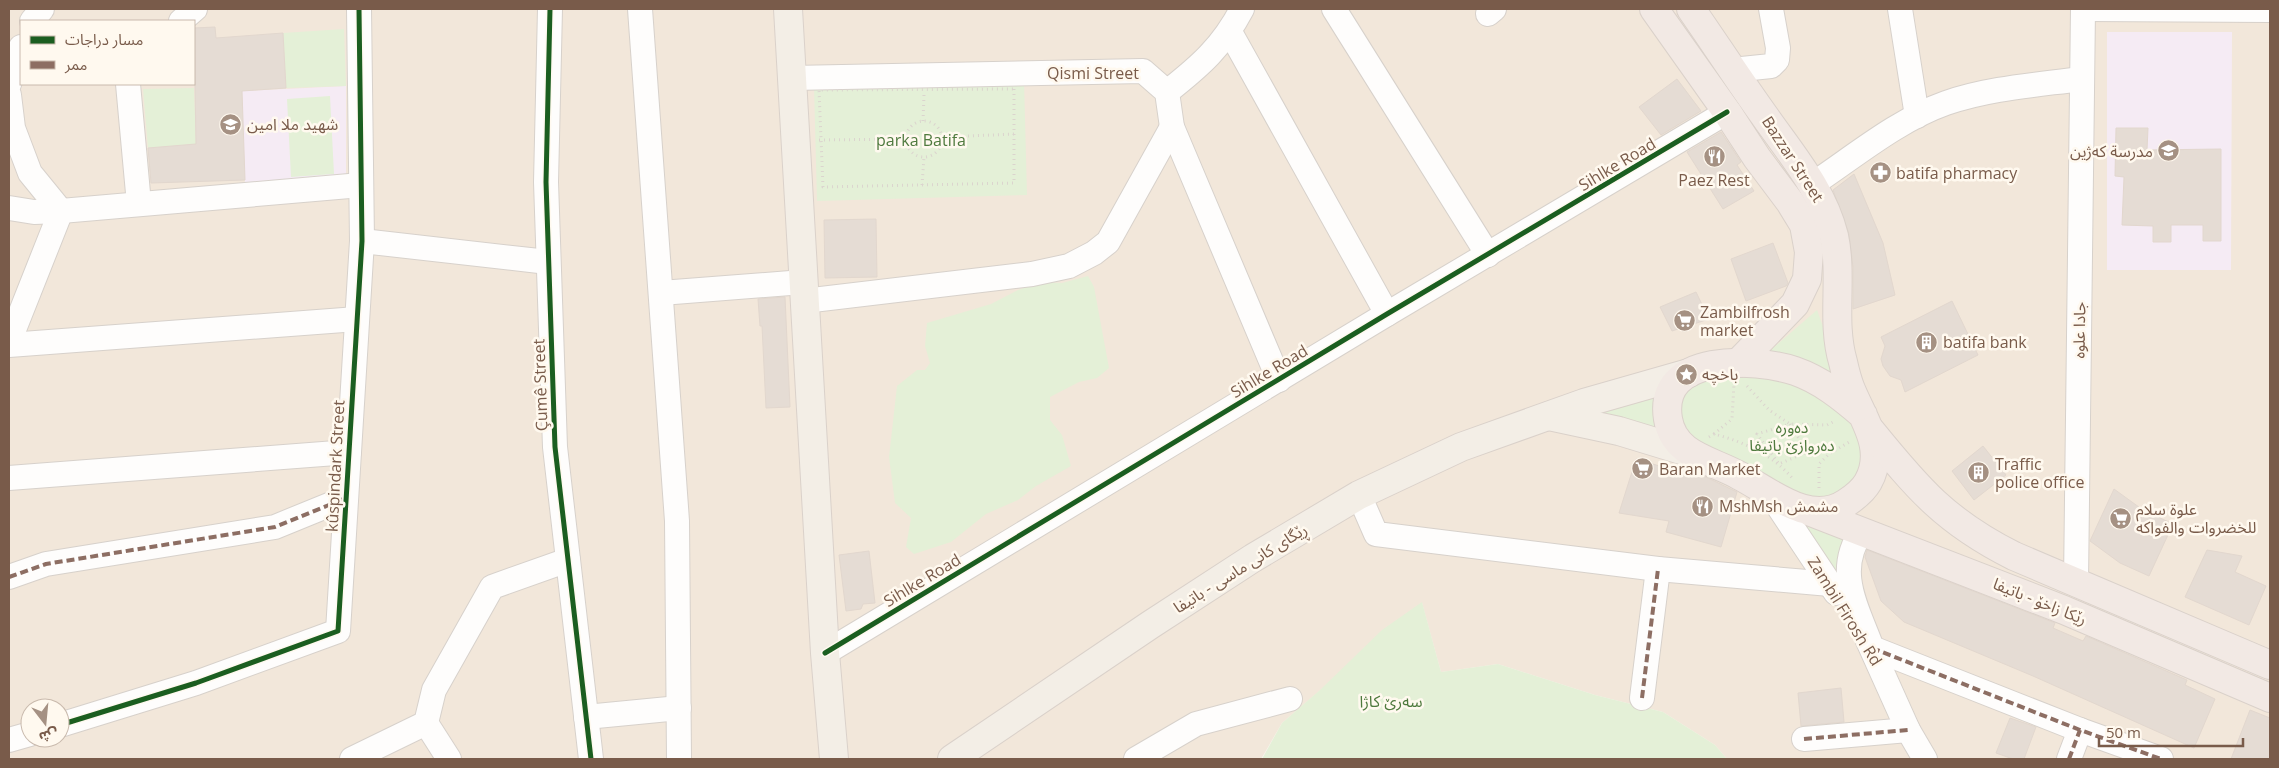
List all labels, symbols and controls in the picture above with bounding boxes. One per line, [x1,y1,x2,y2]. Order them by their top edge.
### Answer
legend [20,20,195,85]
text: مسار دراجات [65,29,143,49]
text: ممر [64,54,88,74]
street label: Qismi Street [1047,62,1139,84]
school or university icon: شهيد ملا امين [219,112,243,136]
street label: Bazzar Street [1757,112,1829,207]
place label: شهيد ملا امين [247,113,338,135]
park label: parka Batifa [876,129,966,151]
street label: Sihlke Road [1574,132,1660,196]
school or university icon: مدرسة كه‌ژين [2157,139,2181,163]
place label: مدرسة كه‌ژين [2070,140,2153,162]
restaurant icon: Paez Rest [1702,144,1726,168]
pharmacy icon: batifa pharmacy [1868,161,1892,185]
place label: batifa pharmacy [1896,162,2018,184]
place label: Paez Rest [1678,169,1750,191]
place label: Zambilfrosh market [1700,301,1790,341]
street label: جادا علوه [2068,302,2090,358]
supermarket icon: Zambilfrosh market [1672,309,1696,333]
building icon: batifa bank [1915,330,1939,354]
place label: batifa bank [1943,331,2027,353]
street label: Çumê Street [527,338,553,432]
street label: Sihlke Road [1226,339,1312,403]
place icon: باخچە [1674,362,1698,386]
place label: باخچە [1702,363,1738,385]
street label: kûspindark Street [321,399,349,532]
park label: ده‌وره‌ ده‌روازێ باتيفا [1749,416,1835,456]
place label: Traffic police office [1995,453,2084,493]
supermarket icon: Baran Market [1631,457,1655,481]
place label: Baran Market [1659,458,1761,480]
building icon: Traffic police office [1967,461,1991,485]
restaurant icon: MshMsh مشمش [1691,494,1715,518]
place label: MshMsh مشمش [1719,495,1838,517]
place label: علوة سلام للخضروات والفواكه [2136,498,2256,538]
supermarket icon: علوة سلام للخضروات والفواكه [2108,506,2132,530]
street label: ڕێگای کانی ماسی - باتيفا [1169,518,1313,621]
street label: Sihlke Road [879,548,965,612]
street label: Zambil Firosh Rd [1803,552,1887,670]
street label: رێکا زاخۆ - باتیفا [1990,572,2090,630]
park label: سەرێ کاژا [1359,690,1423,712]
north arrow [20,698,70,748]
scale bar [2099,716,2243,748]
text: 50 m [2106,722,2141,742]
text: ش [37,724,61,748]

